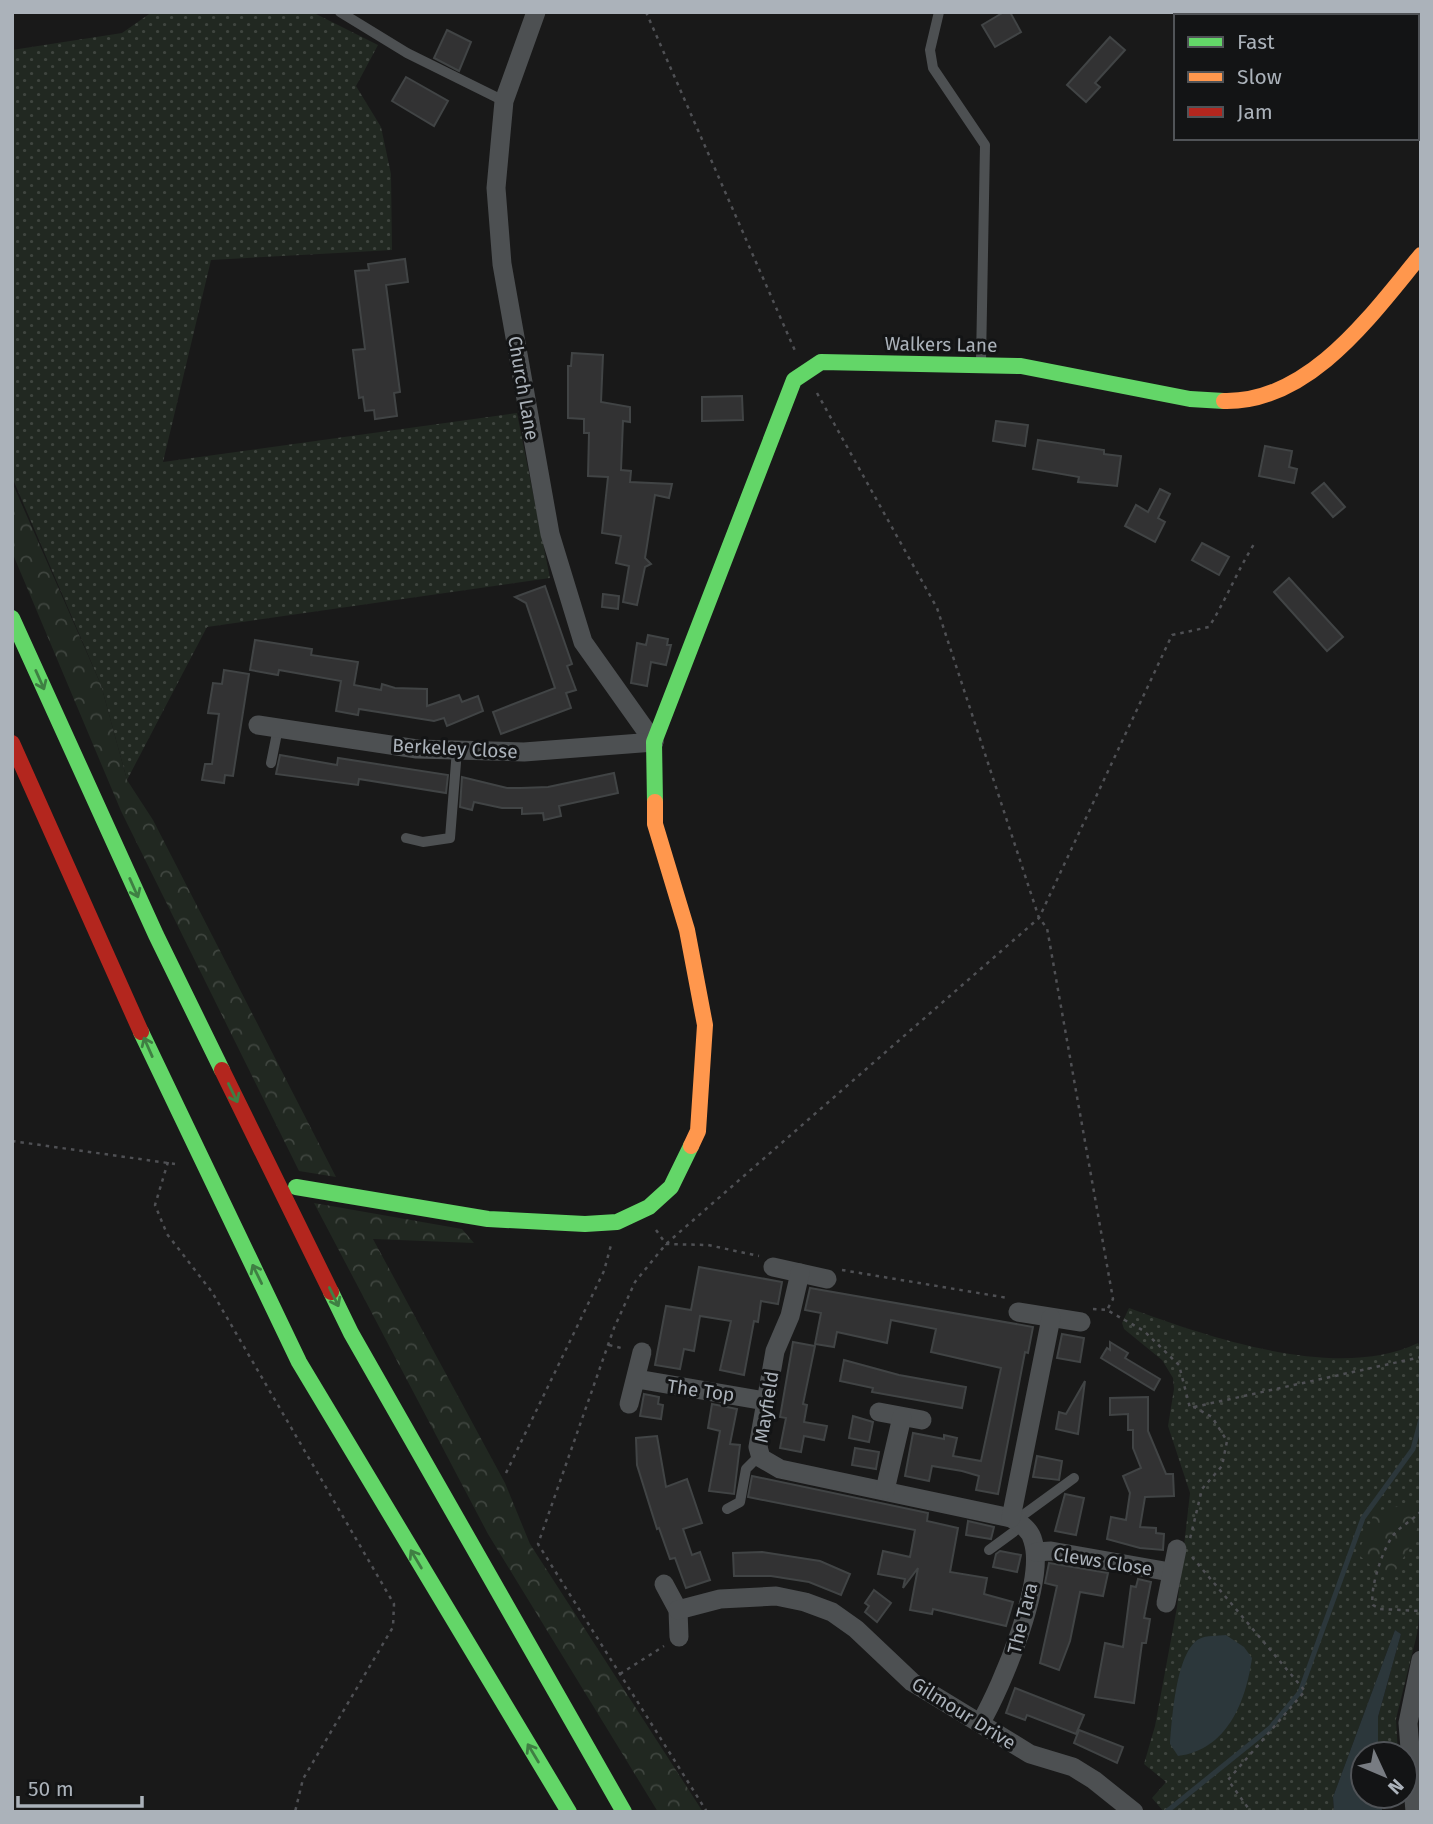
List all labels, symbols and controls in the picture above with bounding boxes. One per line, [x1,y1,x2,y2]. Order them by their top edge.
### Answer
legend [1174,14,1419,140]
text: Fast [1237,29,1275,55]
text: Slow [1237,64,1282,90]
text: Jam [1237,99,1273,125]
street label: Walkers Lane [884,332,998,357]
street label: Church Lane [503,334,544,442]
one-way arrow [34,669,47,691]
street label: Berkeley Close [392,734,518,763]
one-way arrow [128,877,141,898]
one-way arrow [141,1037,154,1059]
one-way arrow [227,1082,241,1103]
one-way arrow [250,1264,263,1285]
one-way arrow [327,1286,341,1307]
street label: Mayfield [749,1370,784,1445]
street label: The Top [666,1374,736,1407]
street label: Clews Close [1052,1542,1154,1581]
one-way arrow [408,1549,422,1569]
street label: The Tara [1003,1580,1042,1656]
street label: Gilmour Drive [907,1672,1020,1755]
north arrow [1349,1740,1419,1810]
one-way arrow [526,1744,540,1764]
scale bar [18,1764,142,1808]
text: N [1383,1774,1409,1799]
text: 50 m [28,1776,74,1802]

